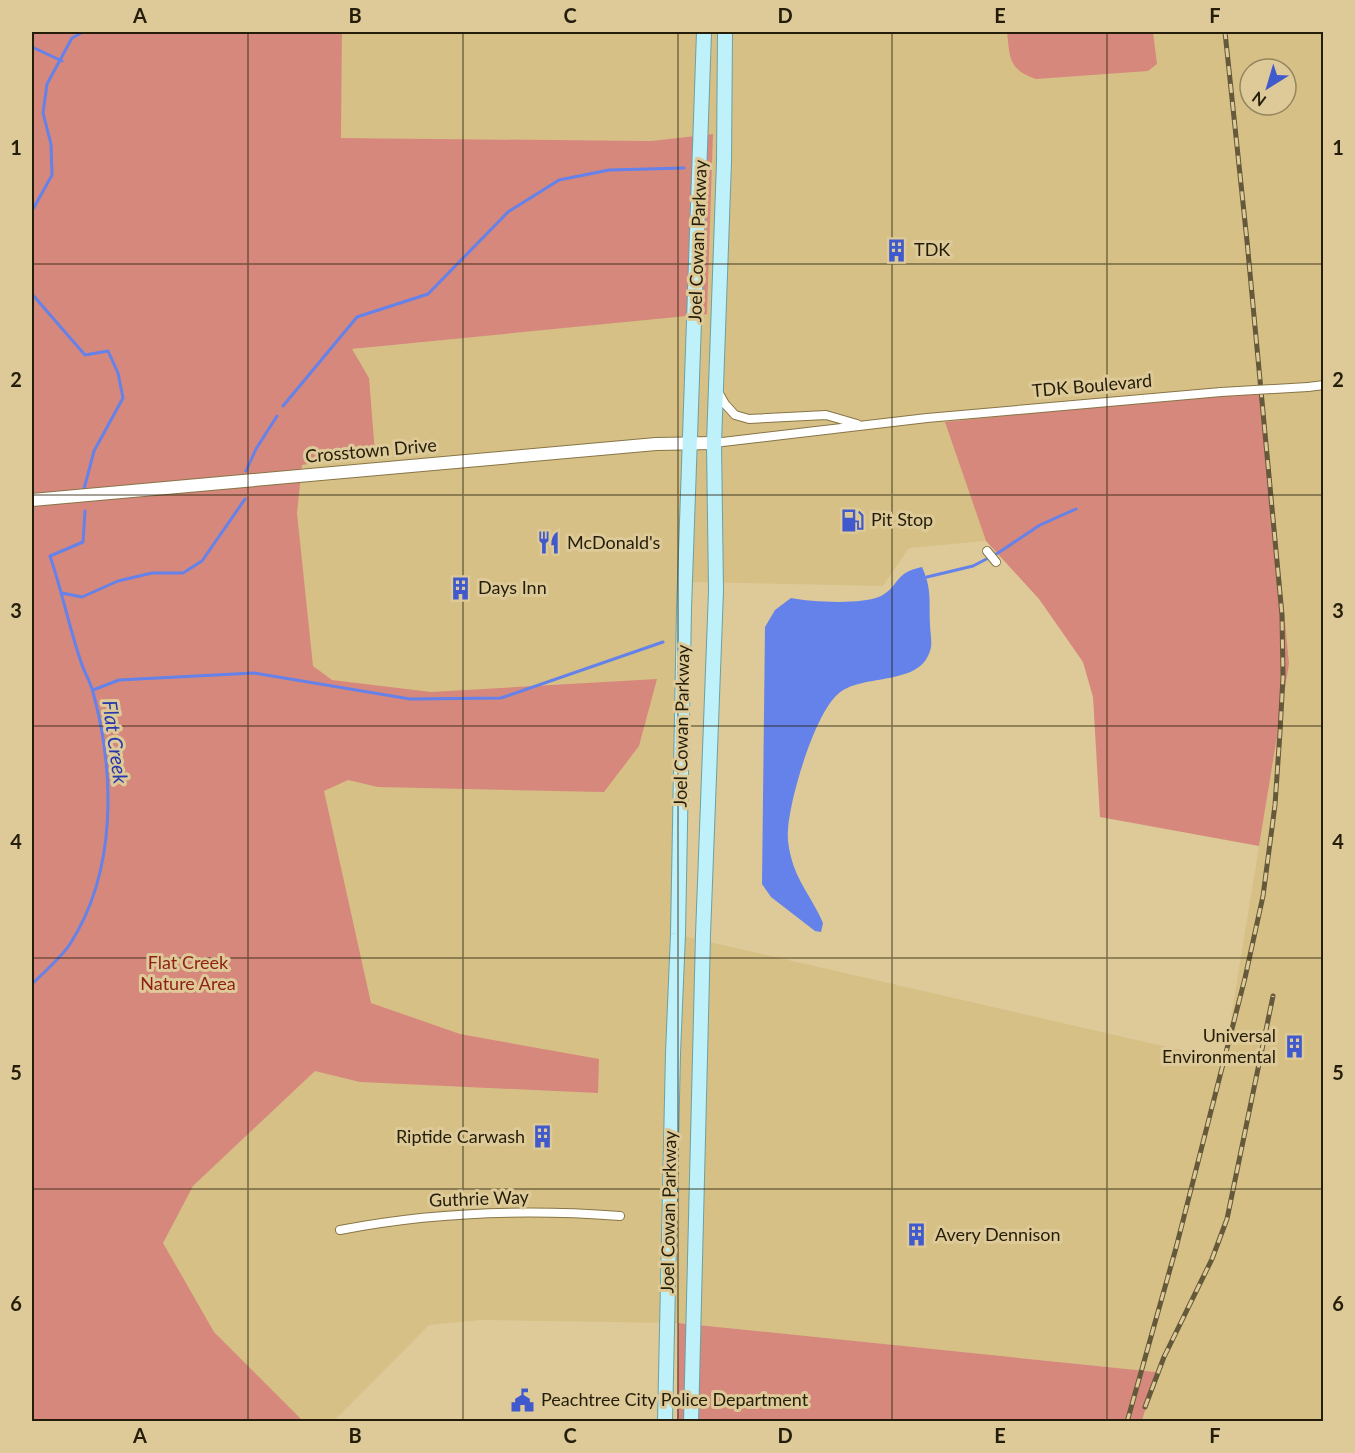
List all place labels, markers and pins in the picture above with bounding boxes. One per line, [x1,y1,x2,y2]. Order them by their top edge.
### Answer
building icon: TDK [883,237,909,263]
place label: TDK [914,238,950,260]
fuel station icon: Pit Stop [840,507,866,533]
place label: Pit Stop [871,508,933,530]
restaurant icon: McDonald's [536,530,562,556]
place label: McDonald's [567,531,661,553]
building icon: Days Inn [447,575,473,601]
place label: Days Inn [478,576,547,598]
place label: Universal Environmental [1162,1024,1276,1067]
building icon: Universal Environmental [1281,1033,1307,1059]
building icon: Riptide Carwash [530,1124,556,1150]
place label: Riptide Carwash [396,1125,525,1147]
building icon: Avery Dennison [904,1222,930,1248]
place label: Avery Dennison [935,1223,1061,1245]
public building icon: Peachtree City Police Department [510,1387,536,1413]
place label: Peachtree City Police Department [541,1388,809,1410]

